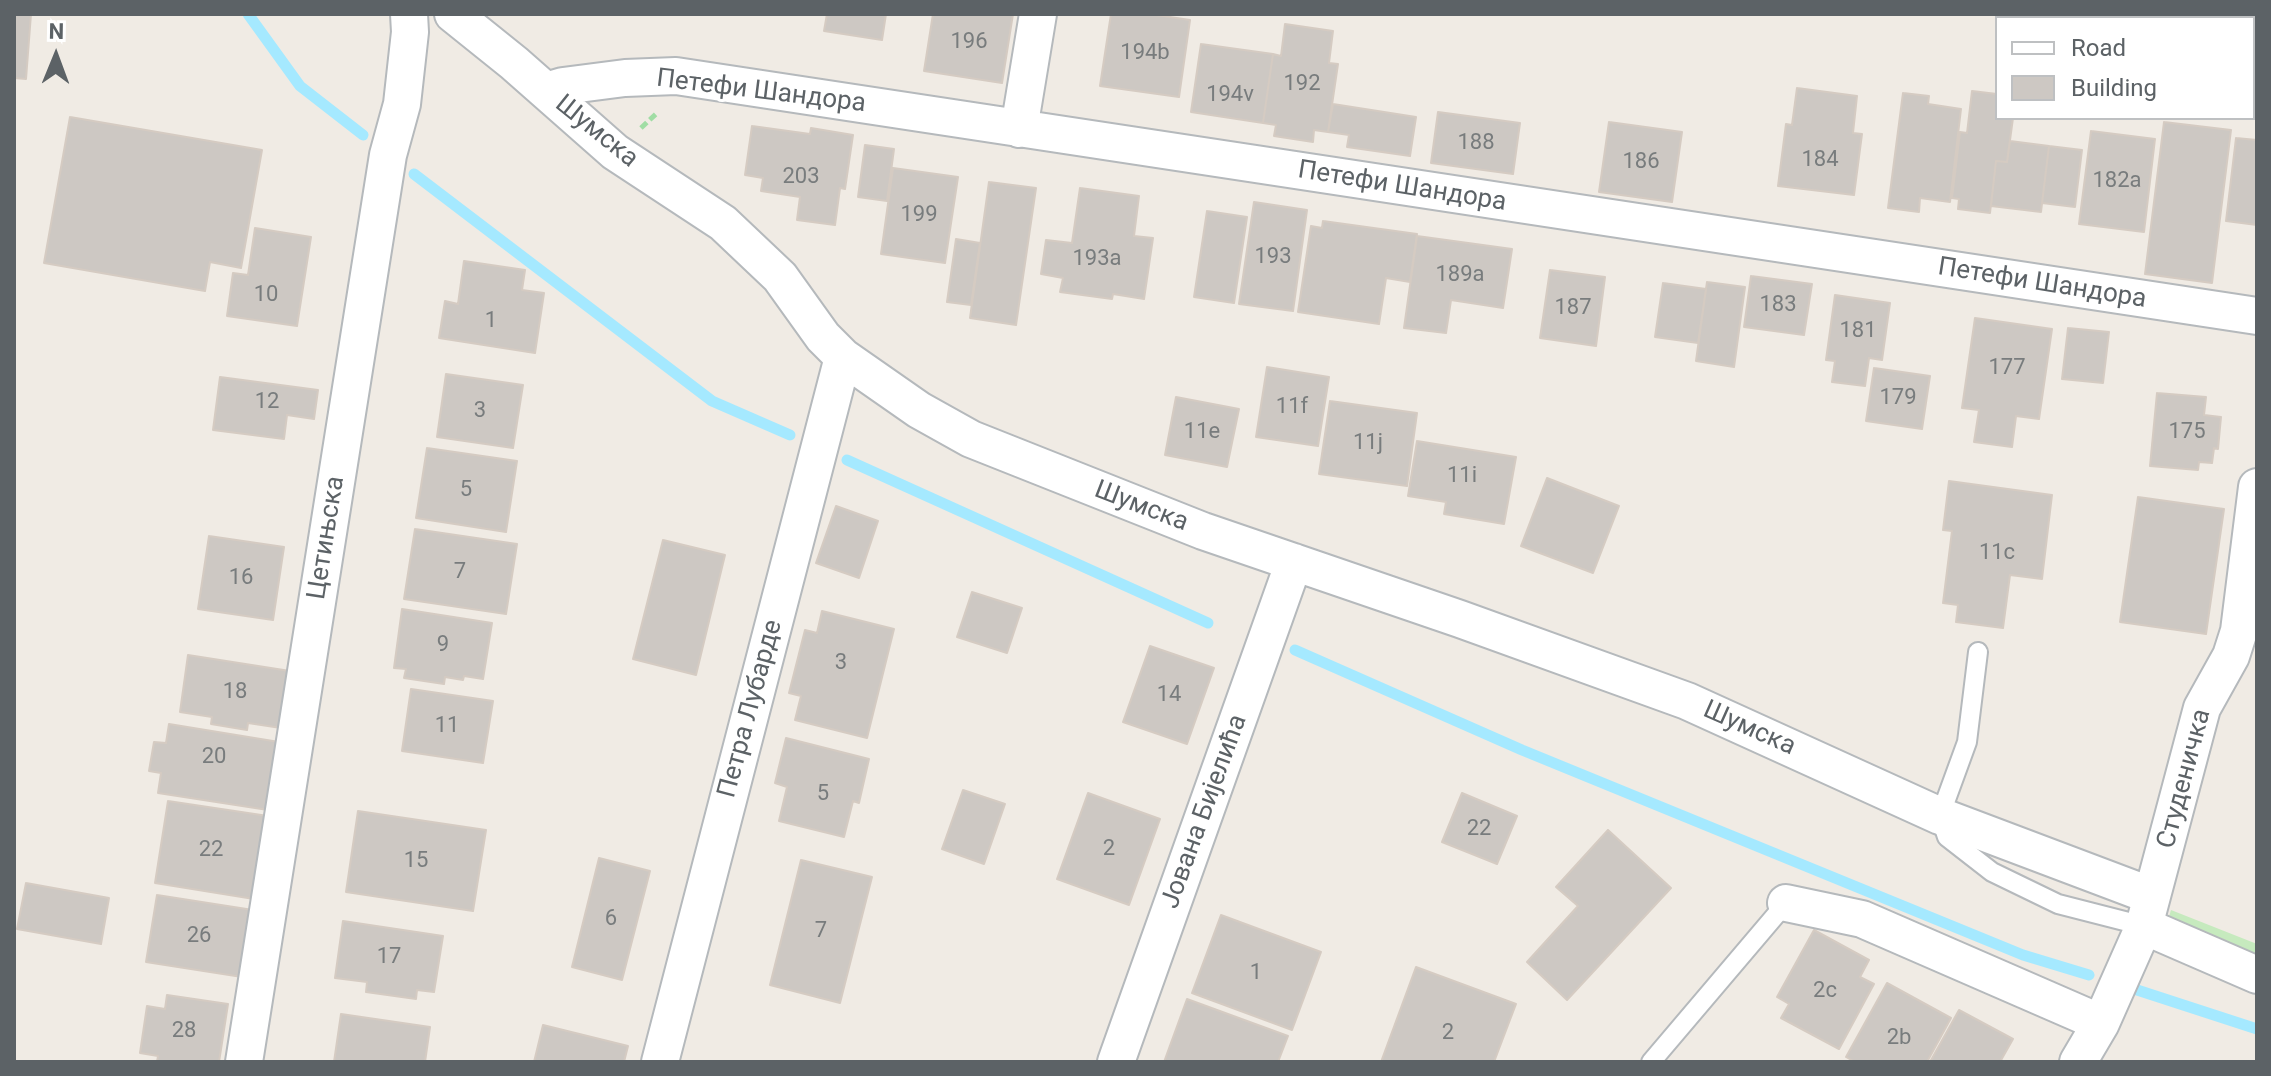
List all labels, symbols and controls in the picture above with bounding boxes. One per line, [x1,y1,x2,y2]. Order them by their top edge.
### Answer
north arrow [16,16,96,96]
legend [1995,16,2255,120]
text: N [48,19,64,44]
house number: 196 [950,29,988,55]
text: Road [2071,34,2126,62]
house number: 194b [1120,40,1170,66]
street label: Петефи Шандора [655,64,867,120]
house number: 192 [1283,71,1321,97]
text: Building [2071,74,2157,102]
house number: 194v [1206,82,1254,108]
street label: Шумска [548,89,644,175]
house number: 188 [1457,130,1495,156]
house number: 184 [1801,147,1839,173]
house number: 186 [1622,149,1660,175]
street label: Петефи Шандора [1296,155,1508,219]
house number: 203 [782,164,820,190]
house number: 182a [2092,168,2142,194]
house number: 199 [900,202,938,228]
house number: 193 [1254,244,1292,270]
house number: 193a [1072,246,1122,272]
street label: Петефи Шандора [1936,252,2148,316]
house number: 189a [1435,262,1485,288]
house number: 10 [254,282,278,308]
house number: 183 [1759,292,1797,318]
house number: 187 [1554,295,1592,321]
house number: 1 [485,308,497,334]
house number: 181 [1839,318,1877,344]
house number: 177 [1988,355,2026,381]
house number: 179 [1879,385,1917,411]
house number: 12 [255,389,279,415]
house number: 11f [1276,394,1308,420]
house number: 3 [474,398,486,424]
house number: 11e [1184,419,1220,445]
house number: 175 [2168,419,2206,445]
house number: 11j [1353,430,1383,456]
house number: 11i [1447,463,1477,489]
street label: Цетињска [302,474,352,602]
street label: Шумска [1090,475,1192,539]
house number: 5 [460,477,472,503]
house number: 11c [1979,540,2015,566]
house number: 7 [454,559,466,585]
house number: 16 [229,565,253,591]
street label: Петра Лубарде [712,617,790,801]
house number: 9 [437,632,449,658]
house number: 3 [835,650,847,676]
house number: 18 [223,679,247,705]
house number: 14 [1157,682,1181,708]
street label: Шумска [1698,695,1800,763]
street label: Студеничка [2151,706,2219,852]
street label: Јована Бијелића [1155,711,1255,913]
house number: 11 [435,713,459,739]
house number: 20 [202,744,226,770]
house number: 5 [817,781,829,807]
house number: 22 [1467,816,1491,842]
house number: 2 [1103,836,1115,862]
house number: 22 [199,837,223,863]
house number: 15 [404,848,428,874]
house number: 6 [605,906,617,932]
house number: 7 [815,918,827,944]
house number: 26 [187,923,211,949]
house number: 17 [377,944,401,970]
house number: 1 [1250,960,1262,986]
house number: 2c [1813,978,1837,1004]
house number: 28 [172,1018,196,1044]
house number: 2 [1442,1020,1454,1046]
house number: 2b [1887,1025,1911,1051]

